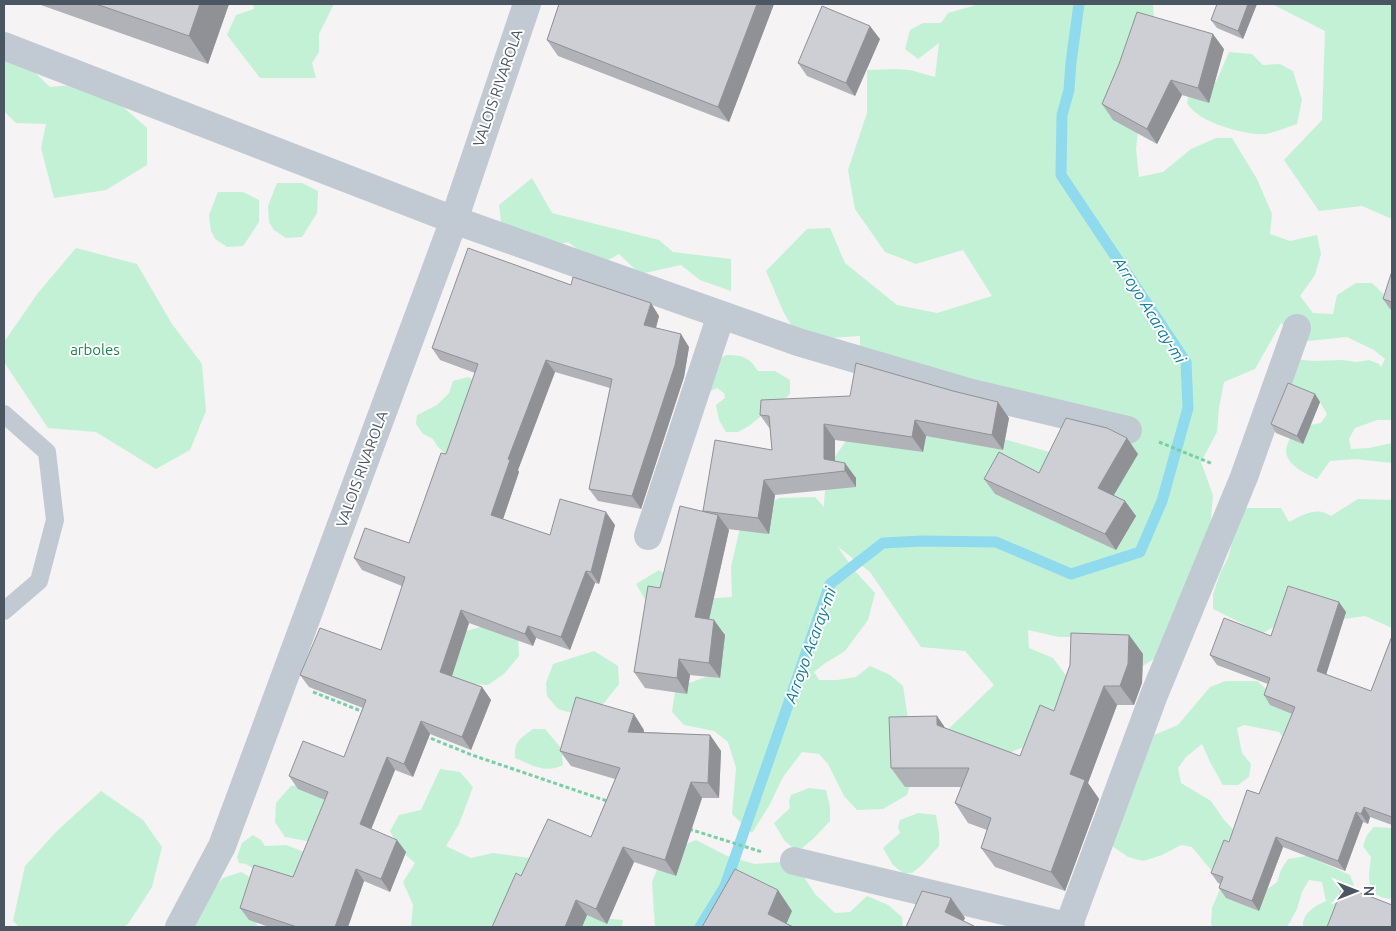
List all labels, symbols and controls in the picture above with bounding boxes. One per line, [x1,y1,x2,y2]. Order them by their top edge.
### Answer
street label: VALOIS RIVAROLA [469,27,526,149]
water label: Arroyo Acaray-mi [1110,253,1190,367]
park label: arboles [70,341,120,358]
street label: VALOIS RIVAROLA [333,408,391,529]
water label: Arroyo Acaray-mi [780,584,840,706]
north arrow [1331,866,1381,916]
text: N [1361,886,1377,896]

